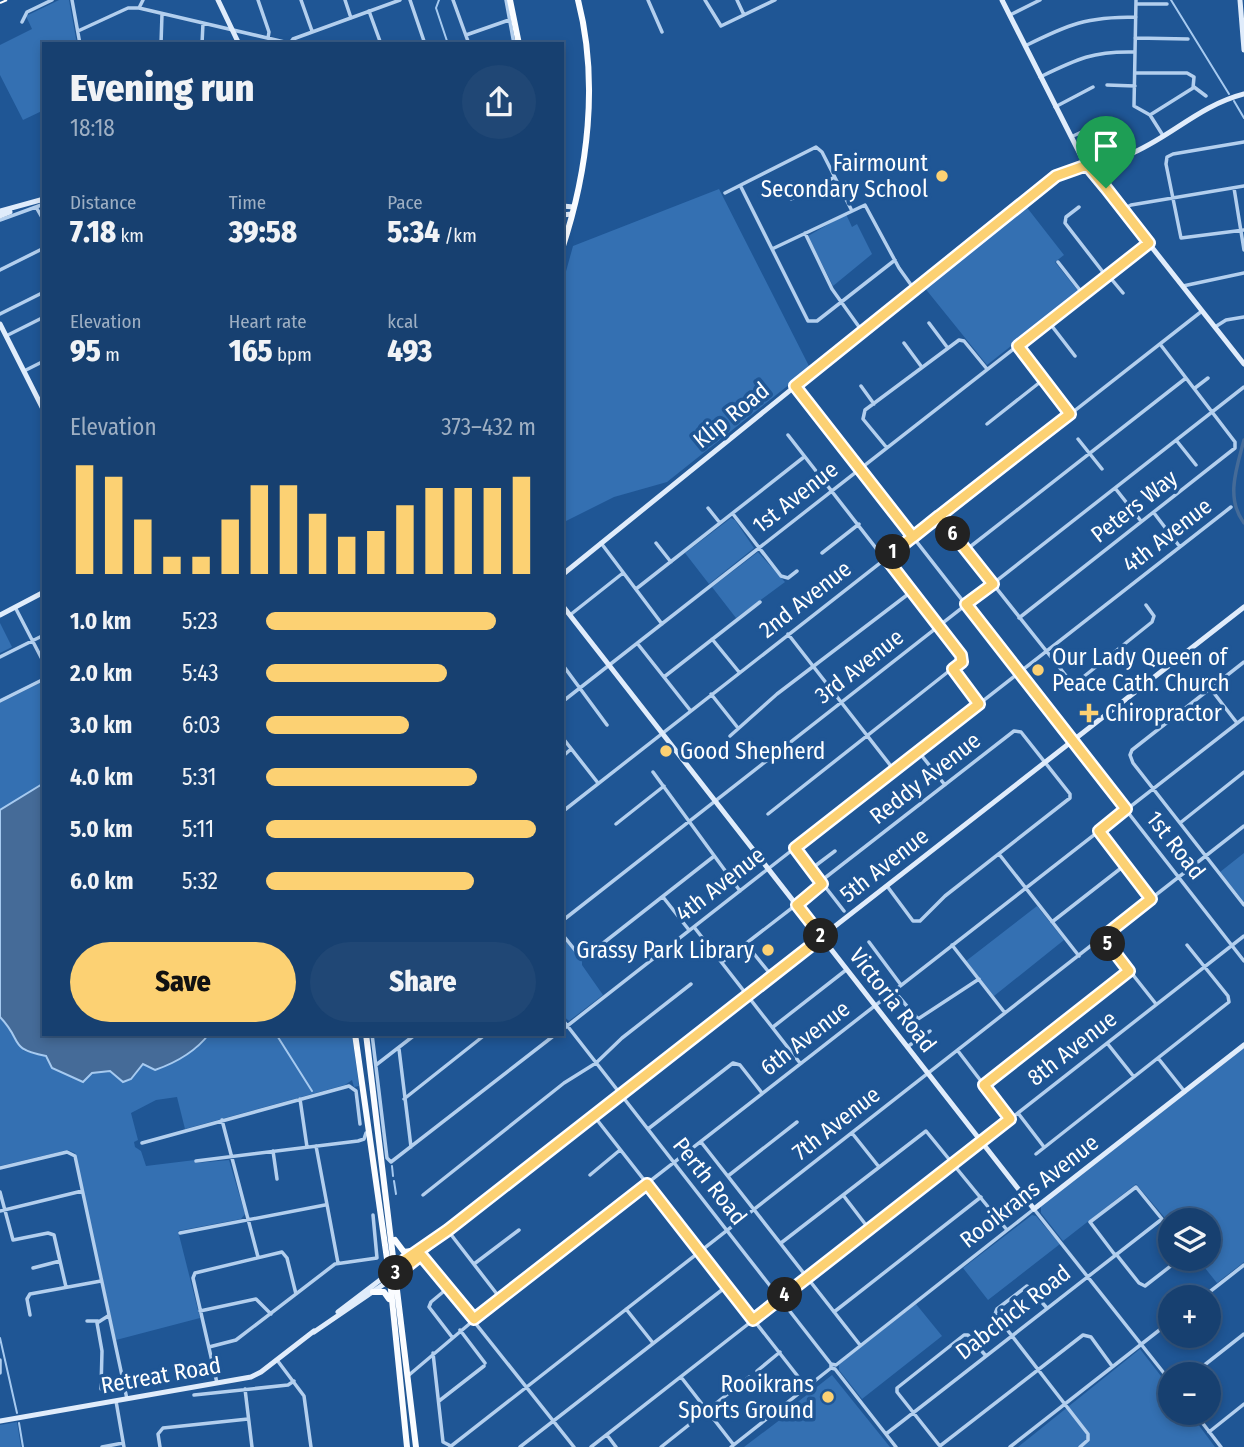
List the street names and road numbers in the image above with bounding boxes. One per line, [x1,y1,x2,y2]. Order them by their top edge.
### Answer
street label: Klip Road [687,376,775,454]
street label: 1st Avenue [747,455,843,539]
street label: Peters Way [1085,463,1183,548]
street label: 4th Avenue [1117,492,1217,578]
street label: 2nd Avenue [753,554,857,644]
street label: 3rd Avenue [809,623,909,709]
street label: Reddy Avenue [864,726,986,830]
street label: 1st Road [1141,805,1211,885]
street label: 5th Avenue [834,822,934,908]
street label: 4th Avenue [670,841,770,927]
street label: Victoria Road [844,942,942,1058]
street label: 6th Avenue [755,994,855,1082]
street label: 8th Avenue [1022,1004,1122,1092]
street label: 7th Avenue [787,1080,885,1166]
street label: Rooikrans Avenue [954,1128,1104,1254]
street label: Perth Road [667,1132,753,1230]
street label: Dabchick Road [950,1258,1076,1366]
street label: Retreat Road [99,1351,223,1399]

